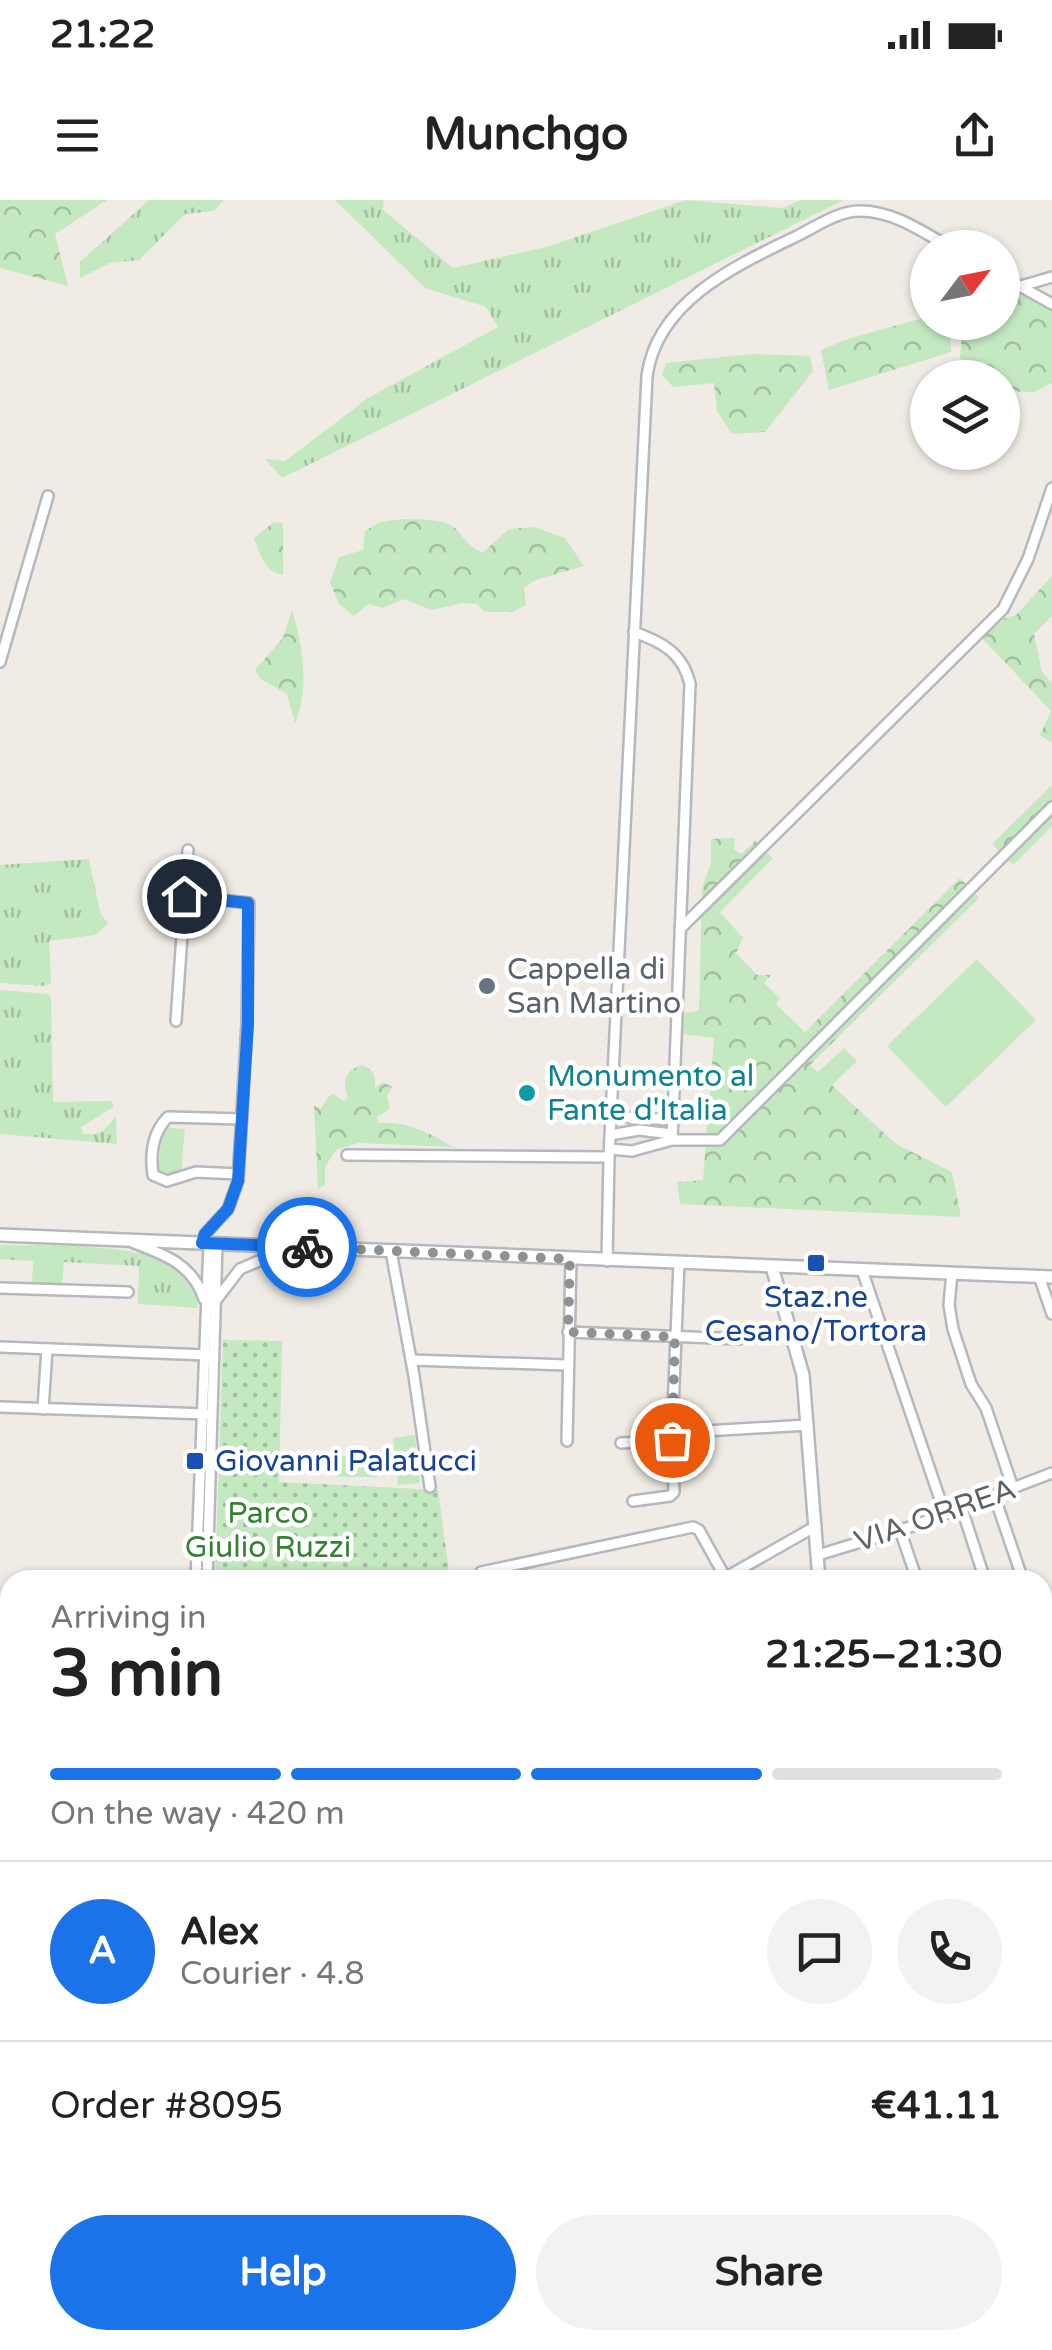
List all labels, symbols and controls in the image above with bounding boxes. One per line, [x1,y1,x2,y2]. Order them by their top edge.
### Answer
text: 21:22 [50,12,155,58]
icon: menu [50,108,105,163]
text: Munchgo [424,108,628,162]
icon: share [947,108,1002,163]
north arrow [910,230,1020,340]
map controls [910,230,1020,470]
button: layers [910,360,1020,470]
pin [142,854,227,939]
icon: home [157,869,212,924]
place label: Cappella di San Martino [507,951,681,1022]
marker: Cappella di San Martino [476,975,498,997]
place label: Monumento al Fante d'Italia [547,1058,754,1129]
marker: Monumento al Fante d'Italia [516,1082,538,1104]
courier [257,1197,357,1297]
icon: bike [280,1220,335,1275]
marker: Staz.ne Cesano/Tortora [805,1252,827,1274]
place label: Staz.ne Cesano/Tortora [705,1279,927,1350]
pin [630,1398,715,1483]
icon: bag [645,1413,700,1468]
place label: Giovanni Palatucci [215,1443,477,1480]
marker: Giovanni Palatucci [184,1450,206,1472]
street label: VIA ORREA [850,1471,1021,1560]
park label: Parco Giulio Ruzzi [185,1495,351,1566]
text: Arriving in [50,1599,207,1637]
text: 21:25–21:30 [765,1632,1002,1678]
text: 3 min [50,1635,223,1714]
text: On the way · 420 m [50,1795,345,1833]
button: chat [767,1899,872,2004]
button: phone [897,1899,1002,2004]
text: Alex [180,1909,259,1955]
text: A [88,1928,117,1974]
text: Courier · 4.8 [180,1955,365,1993]
text: Order #8095 [50,2083,283,2129]
text: €41.11 [871,2083,1002,2129]
button: Help [50,2215,516,2330]
button: Share [536,2215,1002,2330]

